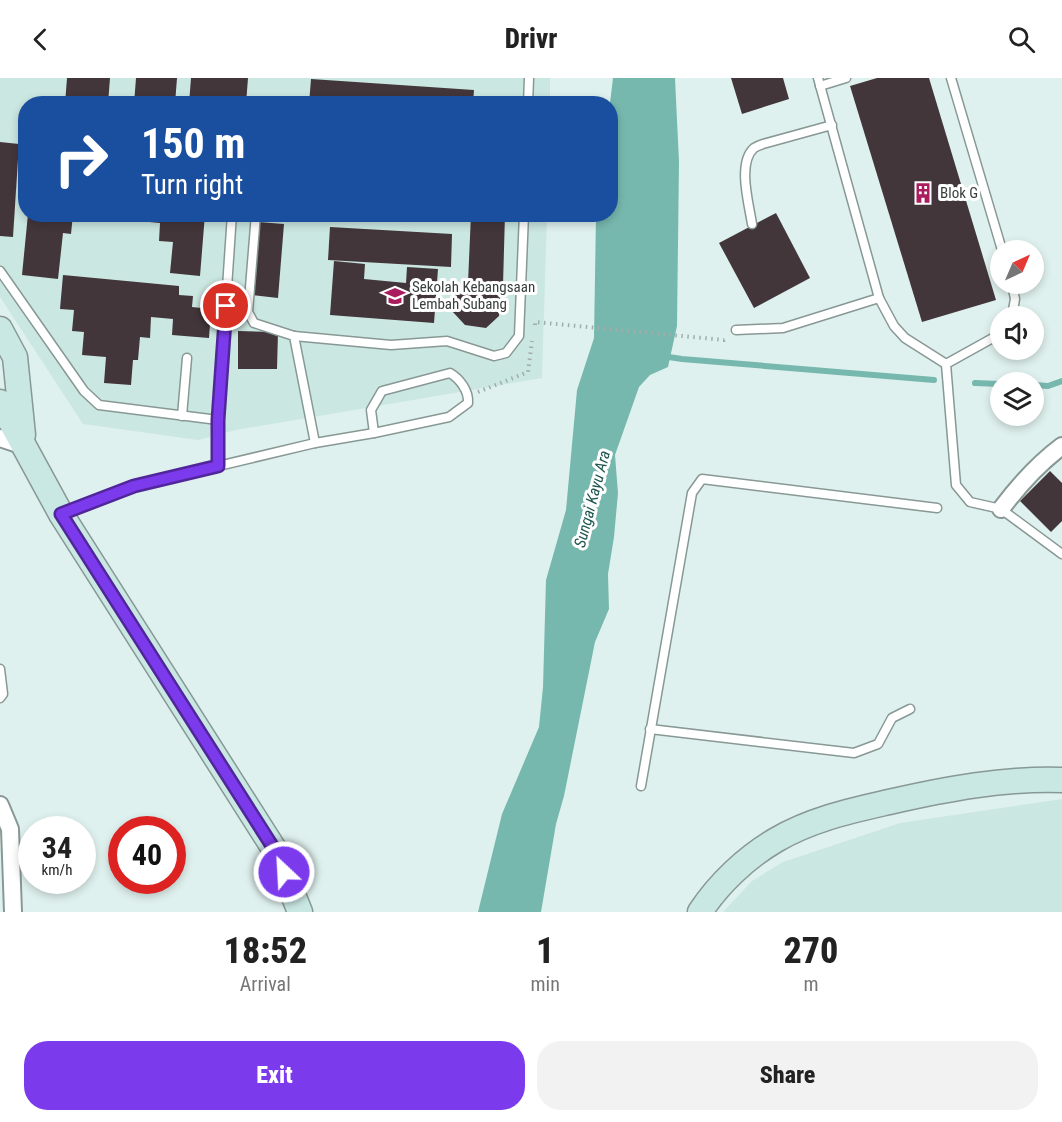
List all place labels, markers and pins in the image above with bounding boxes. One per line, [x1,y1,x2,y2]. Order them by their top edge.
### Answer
building icon: Blok G [911,181,935,205]
place label: Blok G [940,184,978,202]
place label: Sekolah Kebangsaan Lembah Subang [412,278,535,313]
pin [200,280,251,331]
school or university icon: Sekolah Kebangsaan Lembah Subang [383,284,407,308]

